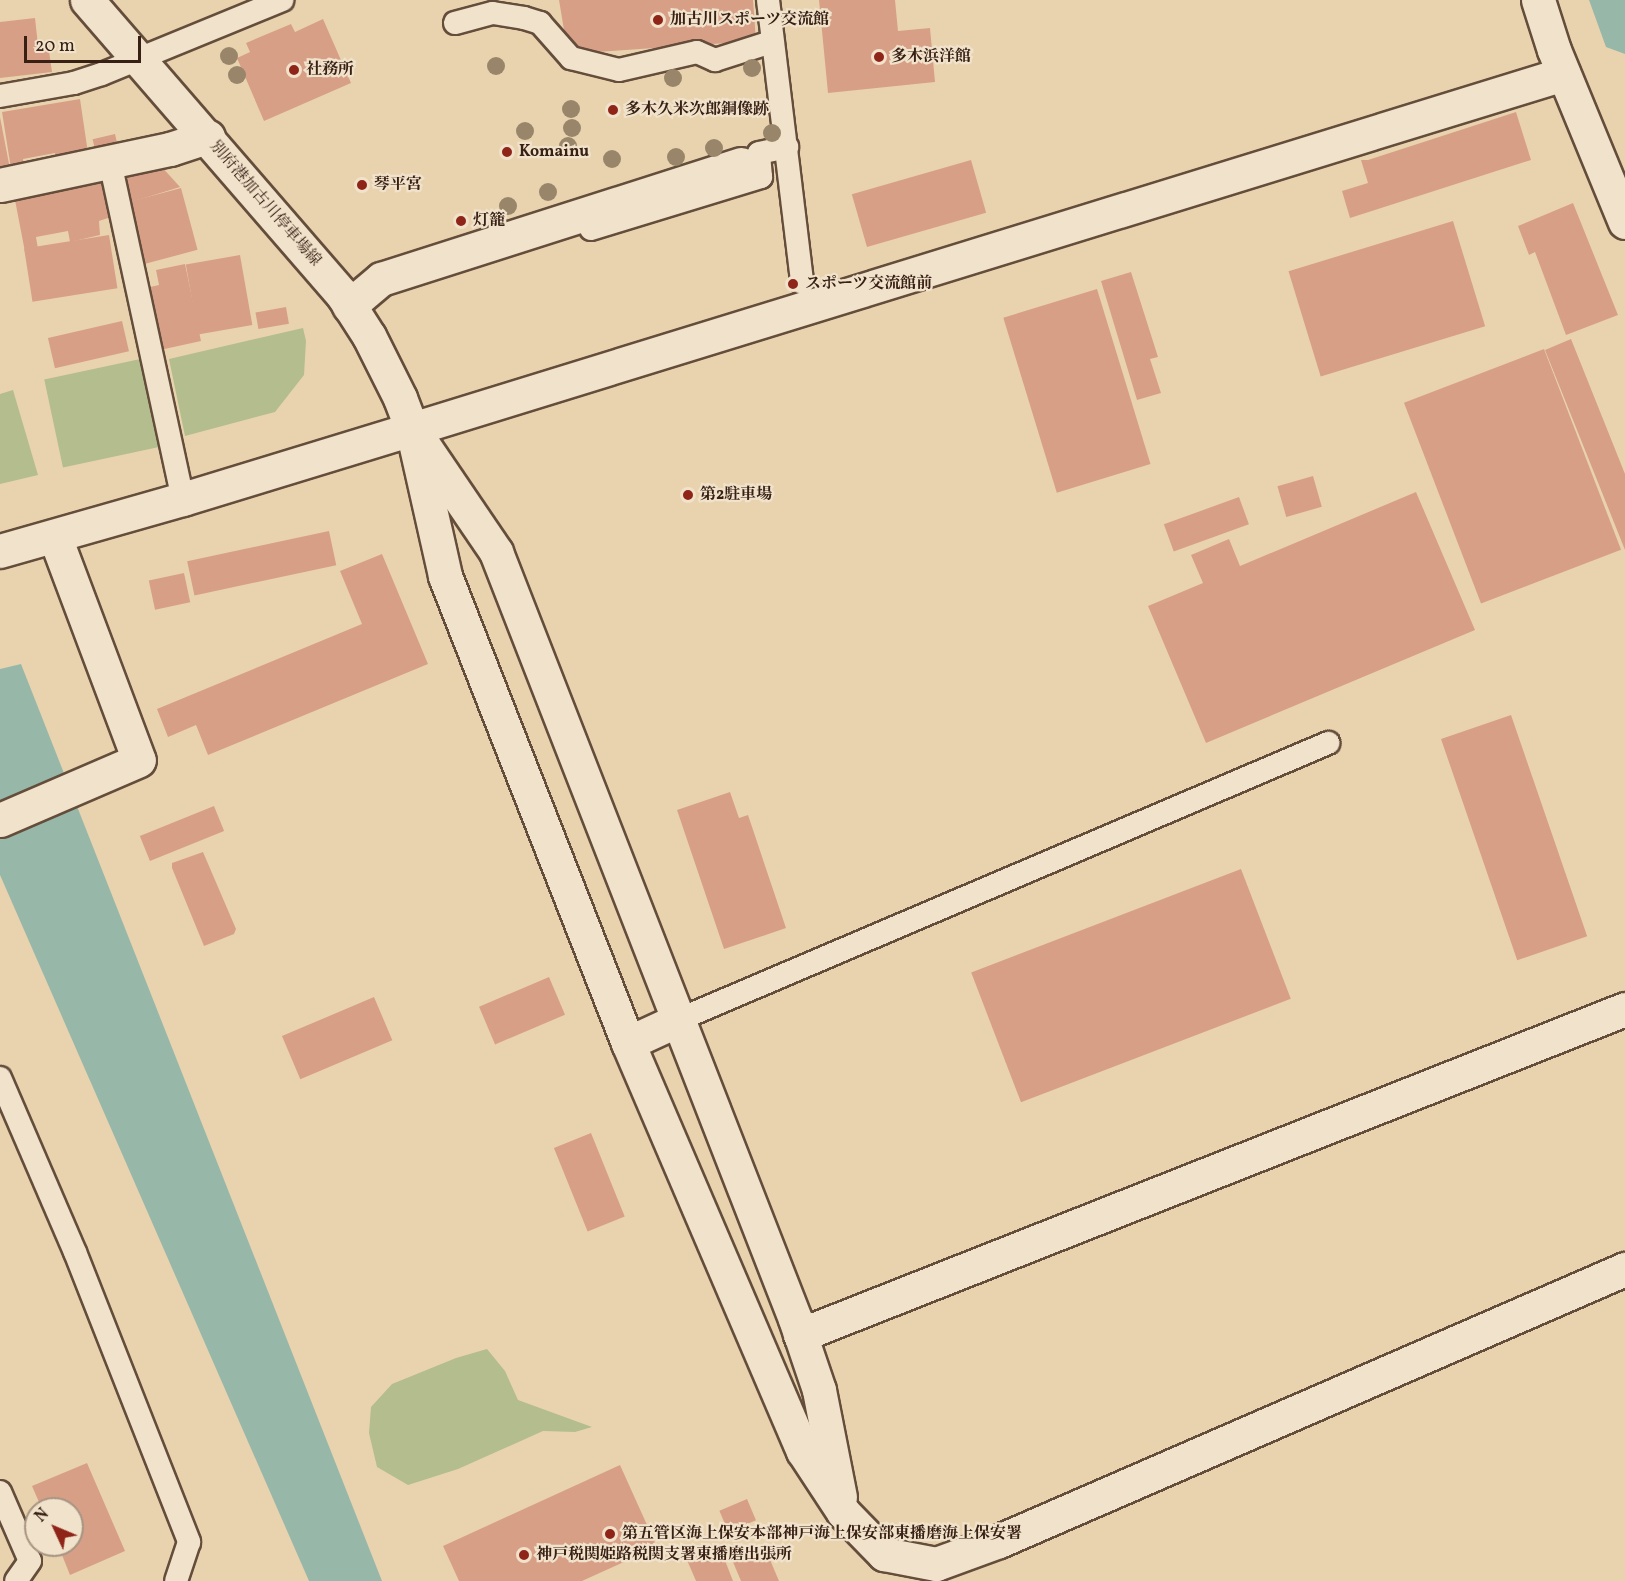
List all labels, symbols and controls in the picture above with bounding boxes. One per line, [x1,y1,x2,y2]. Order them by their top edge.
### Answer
place label: 加古川スポーツ交流館 [670,10,830,30]
marker: 加古川スポーツ交流館 [651,13,665,27]
scale bar [27,24,144,62]
text: 20 m [35,34,75,59]
place label: 多木浜洋館 [891,47,971,67]
marker: 多木浜洋館 [872,50,886,64]
place label: 社務所 [306,60,354,80]
marker: 社務所 [287,63,301,77]
place label: 多木久米次郎銅像跡 [625,100,769,120]
marker: 多木久米次郎銅像跡 [606,103,620,117]
street label: 別府港加古川停車場線 [205,137,325,271]
place label: Komainu [519,142,589,162]
marker: Komainu [500,145,514,159]
place label: 琴平宮 [374,175,422,195]
marker: 琴平宮 [355,178,369,192]
place label: 灯籠 [473,211,505,231]
marker: 灯籠 [454,214,468,228]
place label: スポーツ交流館前 [805,274,933,294]
marker: スポーツ交流館前 [786,277,800,291]
place label: 第2駐車場 [700,485,772,505]
marker: 第2駐車場 [681,488,695,502]
north arrow [24,1497,84,1557]
text: N [31,1504,54,1528]
place label: 第五管区海上保安本部神戸海上保安部東播磨海上保安署 [622,1524,1022,1544]
marker: 第五管区海上保安本部神戸海上保安部東播磨海上保安署 [603,1527,617,1541]
place label: 神戸税関姫路税関支署東播磨出張所 [536,1545,792,1565]
marker: 神戸税関姫路税関支署東播磨出張所 [517,1548,531,1562]

